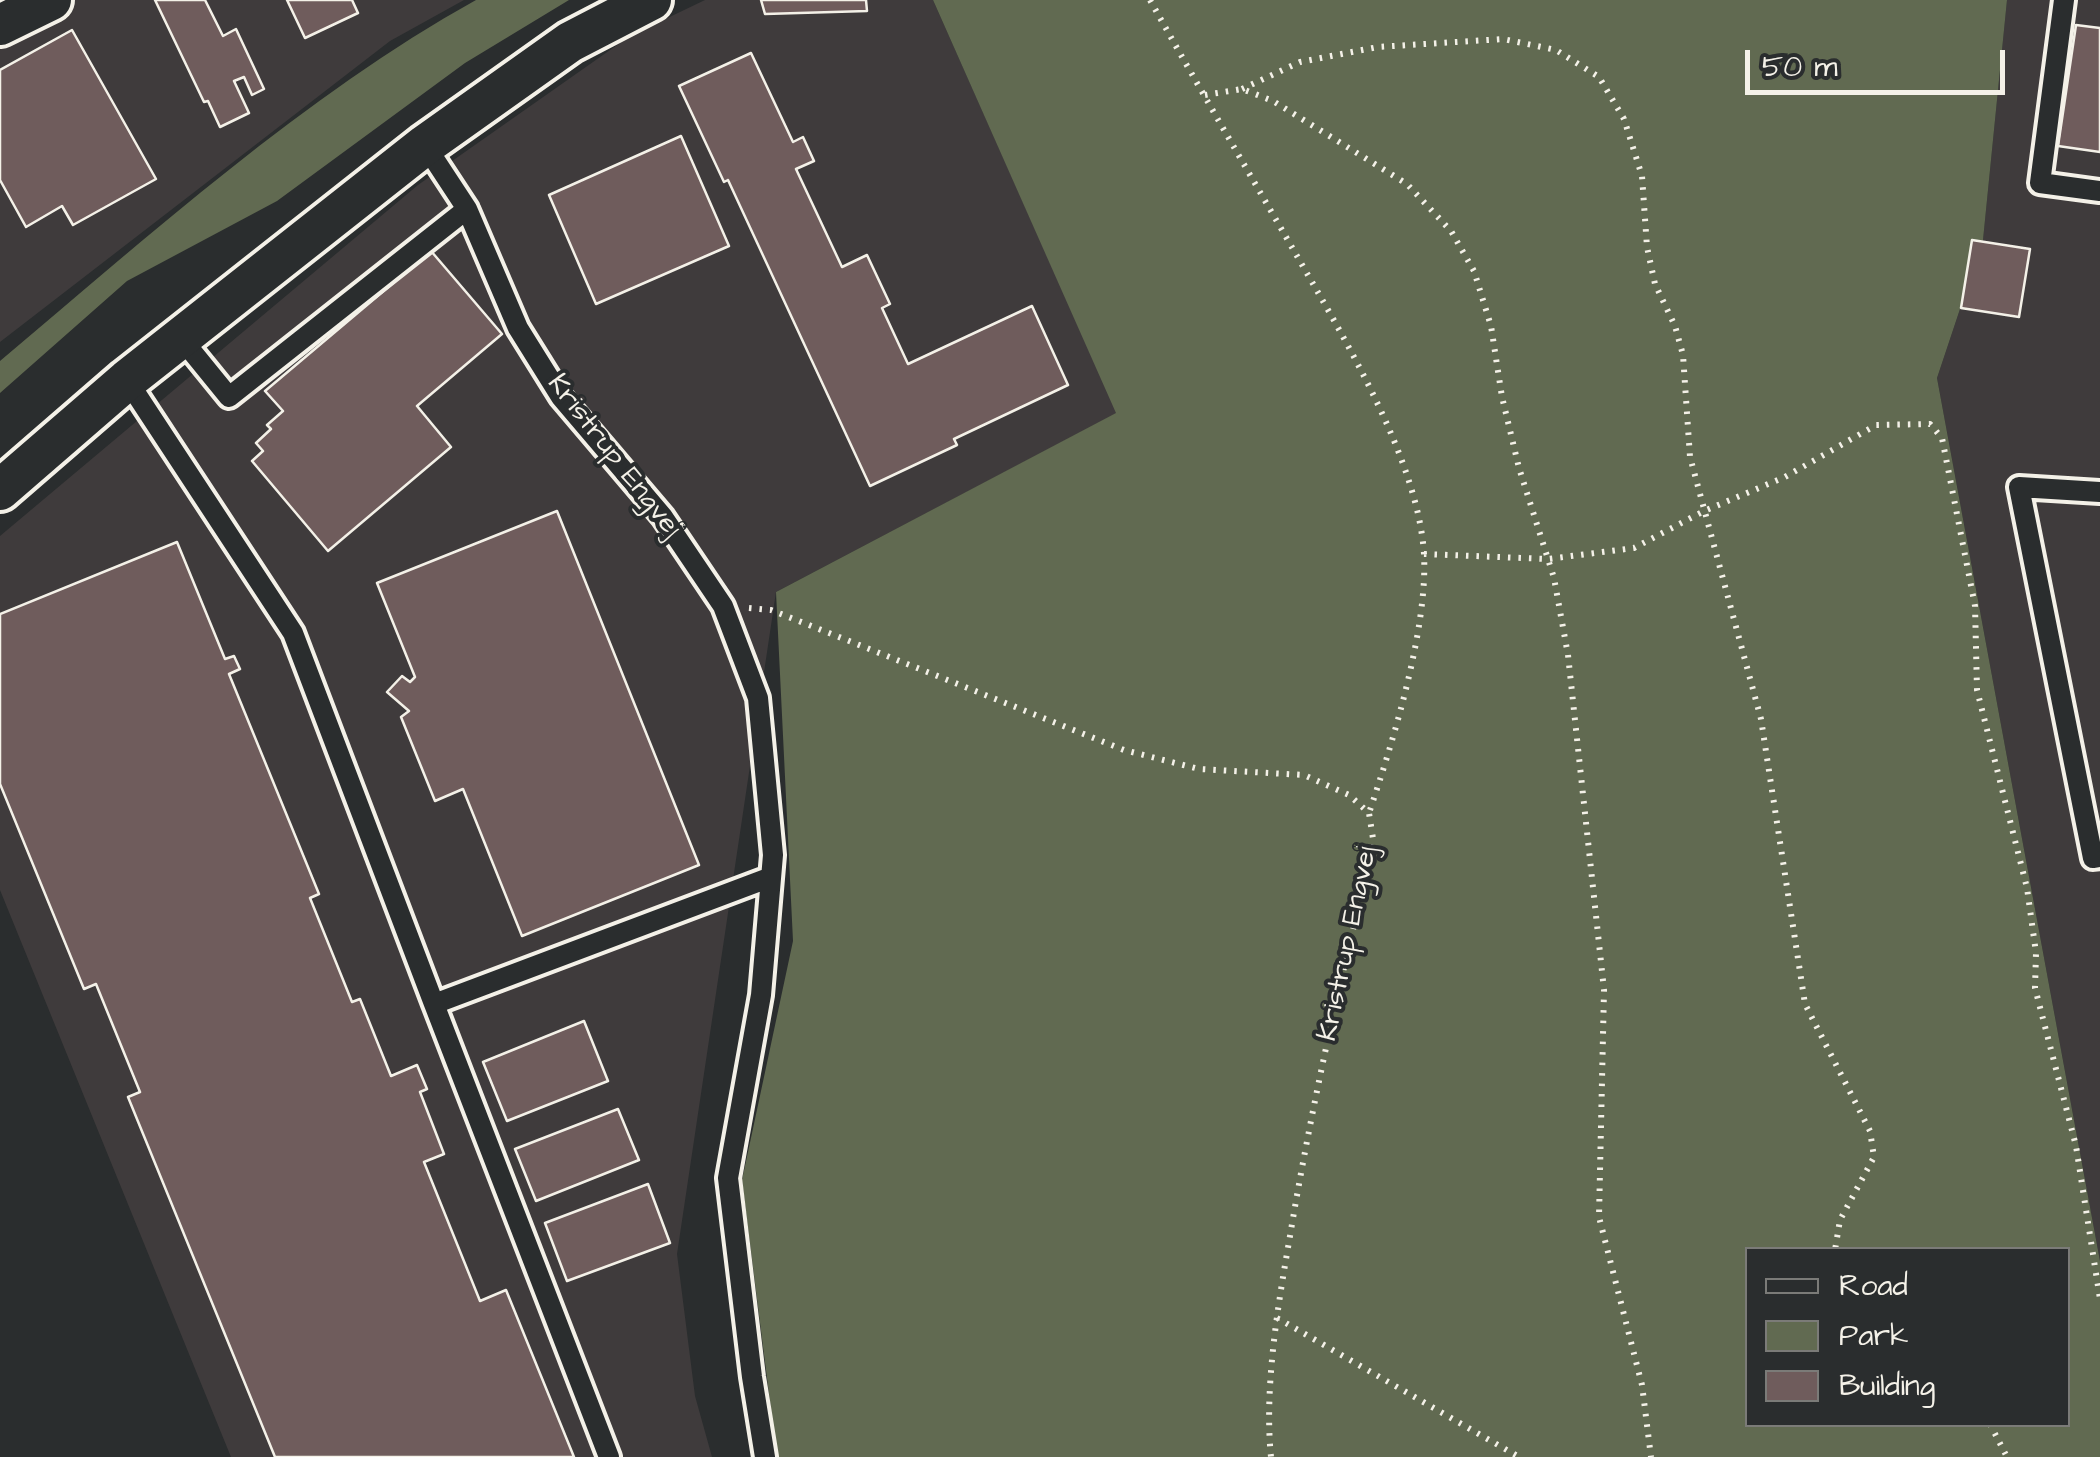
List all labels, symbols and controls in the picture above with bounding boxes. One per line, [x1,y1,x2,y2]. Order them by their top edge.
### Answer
scale bar [1750,30,2010,92]
text: 50 m [1762,46,1838,88]
street label: Kristrup Engvej [539,369,687,545]
street label: Kristrup Engvej [1312,844,1386,1044]
legend [1745,1247,2070,1427]
text: Road [1839,1265,1908,1307]
text: Park [1839,1315,1908,1357]
text: Building [1839,1365,1935,1407]

